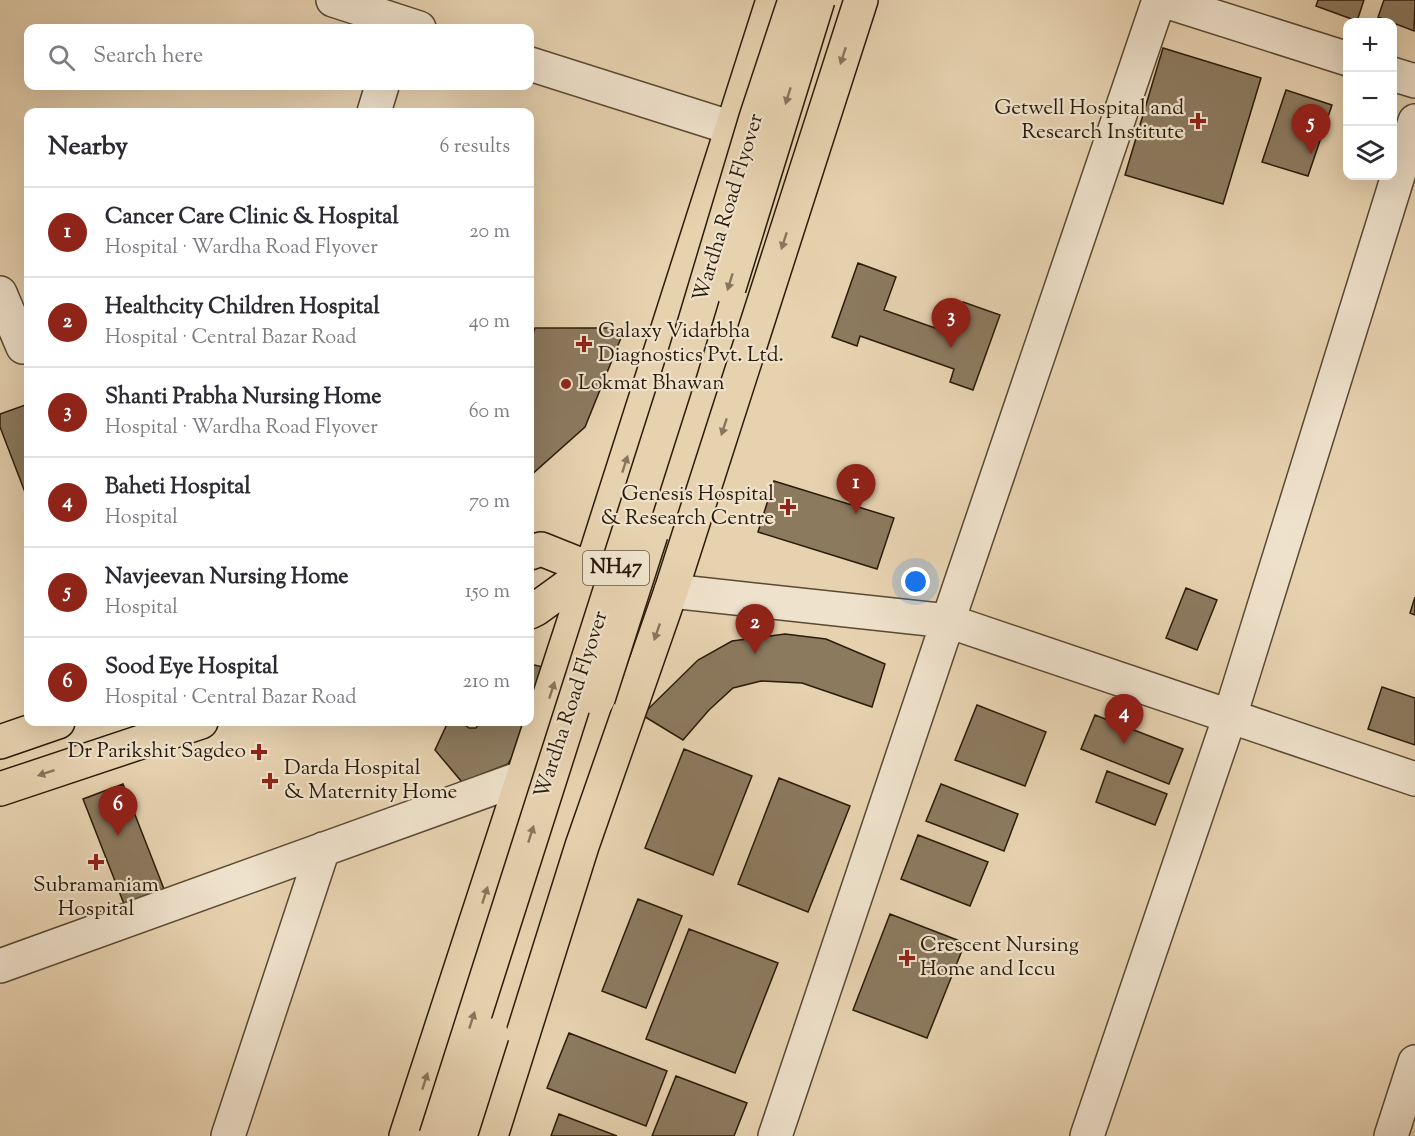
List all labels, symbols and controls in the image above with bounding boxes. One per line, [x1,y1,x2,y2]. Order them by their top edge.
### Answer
map controls [1343,18,1397,180]
button: + [1343,18,1397,72]
search box [24,24,534,90]
icon: search [45,41,78,74]
text: Search here [93,41,203,73]
one-way arrow [838,47,848,65]
button: − [1343,72,1397,126]
one-way arrow [783,87,792,105]
place label: Getwell Hospital and Research Institute [994,94,1184,148]
pin: 5 [1292,104,1330,154]
street label: Wardha Road Flyover [686,110,772,306]
marker: Getwell Hospital and Research Institute [1189,112,1207,130]
button: layers [1343,126,1397,180]
text: Nearby [48,129,128,166]
text: 6 results [440,133,510,162]
text: Cancer Care Clinic & Hospital [105,202,399,234]
text: 1 [64,218,71,247]
text: 20 m [469,218,510,247]
one-way arrow [779,232,788,250]
text: Hospital · Wardha Road Flyover [105,234,378,263]
one-way arrow [725,273,734,291]
text: Healthcity Children Hospital [105,292,380,324]
pin: 3 [932,298,970,348]
text: 2 [63,308,72,337]
text: 40 m [469,308,510,337]
place label: Galaxy Vidarbha Diagnostics Pvt. Ltd. [598,317,784,371]
text: Hospital · Central Bazar Road [105,324,356,353]
marker: Galaxy Vidarbha Diagnostics Pvt. Ltd. [575,335,593,353]
place label: Lokmat Bhawan [578,369,725,399]
marker: Lokmat Bhawan [559,377,573,391]
text: Shanti Prabha Nursing Home [105,382,381,414]
text: 3 [63,398,72,427]
text: 60 m [469,398,510,427]
text: Hospital · Wardha Road Flyover [105,414,378,443]
one-way arrow [719,418,728,436]
one-way arrow [621,455,630,473]
pin: 1 [836,464,876,514]
text: Baheti Hospital [105,472,251,504]
place label: Genesis Hospital & Research Centre [601,480,774,534]
text: 4 [62,488,73,517]
text: 70 m [469,488,510,517]
marker: Genesis Hospital & Research Centre [779,498,797,516]
text: Hospital [105,504,178,533]
road number: NH47 [583,551,649,585]
text: Navjeevan Nursing Home [105,562,349,594]
your location [901,567,930,596]
text: 5 [64,578,71,607]
text: 150 m [465,578,510,607]
text: Hospital [105,594,178,623]
pin: 2 [736,604,774,654]
street label: Wardha Road Flyover [528,607,617,803]
one-way arrow [652,623,661,641]
text: Sood Eye Hospital [105,652,278,684]
text: 6 [63,668,72,697]
text: 210 m [463,668,510,697]
one-way arrow [548,681,557,699]
text: Hospital · Central Bazar Road [105,684,356,713]
pin: 4 [1104,694,1144,744]
place label: Dr Parikshit Sagdeo [68,737,246,767]
marker: Dr Parikshit Sagdeo [250,743,268,761]
place label: Darda Hospital & Maternity Home [284,754,457,808]
one-way arrow [37,769,55,779]
marker: Darda Hospital & Maternity Home [261,772,279,790]
pin: 6 [98,786,138,836]
one-way arrow [527,825,536,843]
marker: Subramaniam Hospital [87,853,105,871]
place label: Subramaniam Hospital [33,871,159,925]
one-way arrow [481,886,491,904]
place label: Crescent Nursing Home and Iccu [920,931,1079,985]
marker: Crescent Nursing Home and Iccu [898,949,916,967]
one-way arrow [468,1011,477,1029]
one-way arrow [421,1072,431,1090]

